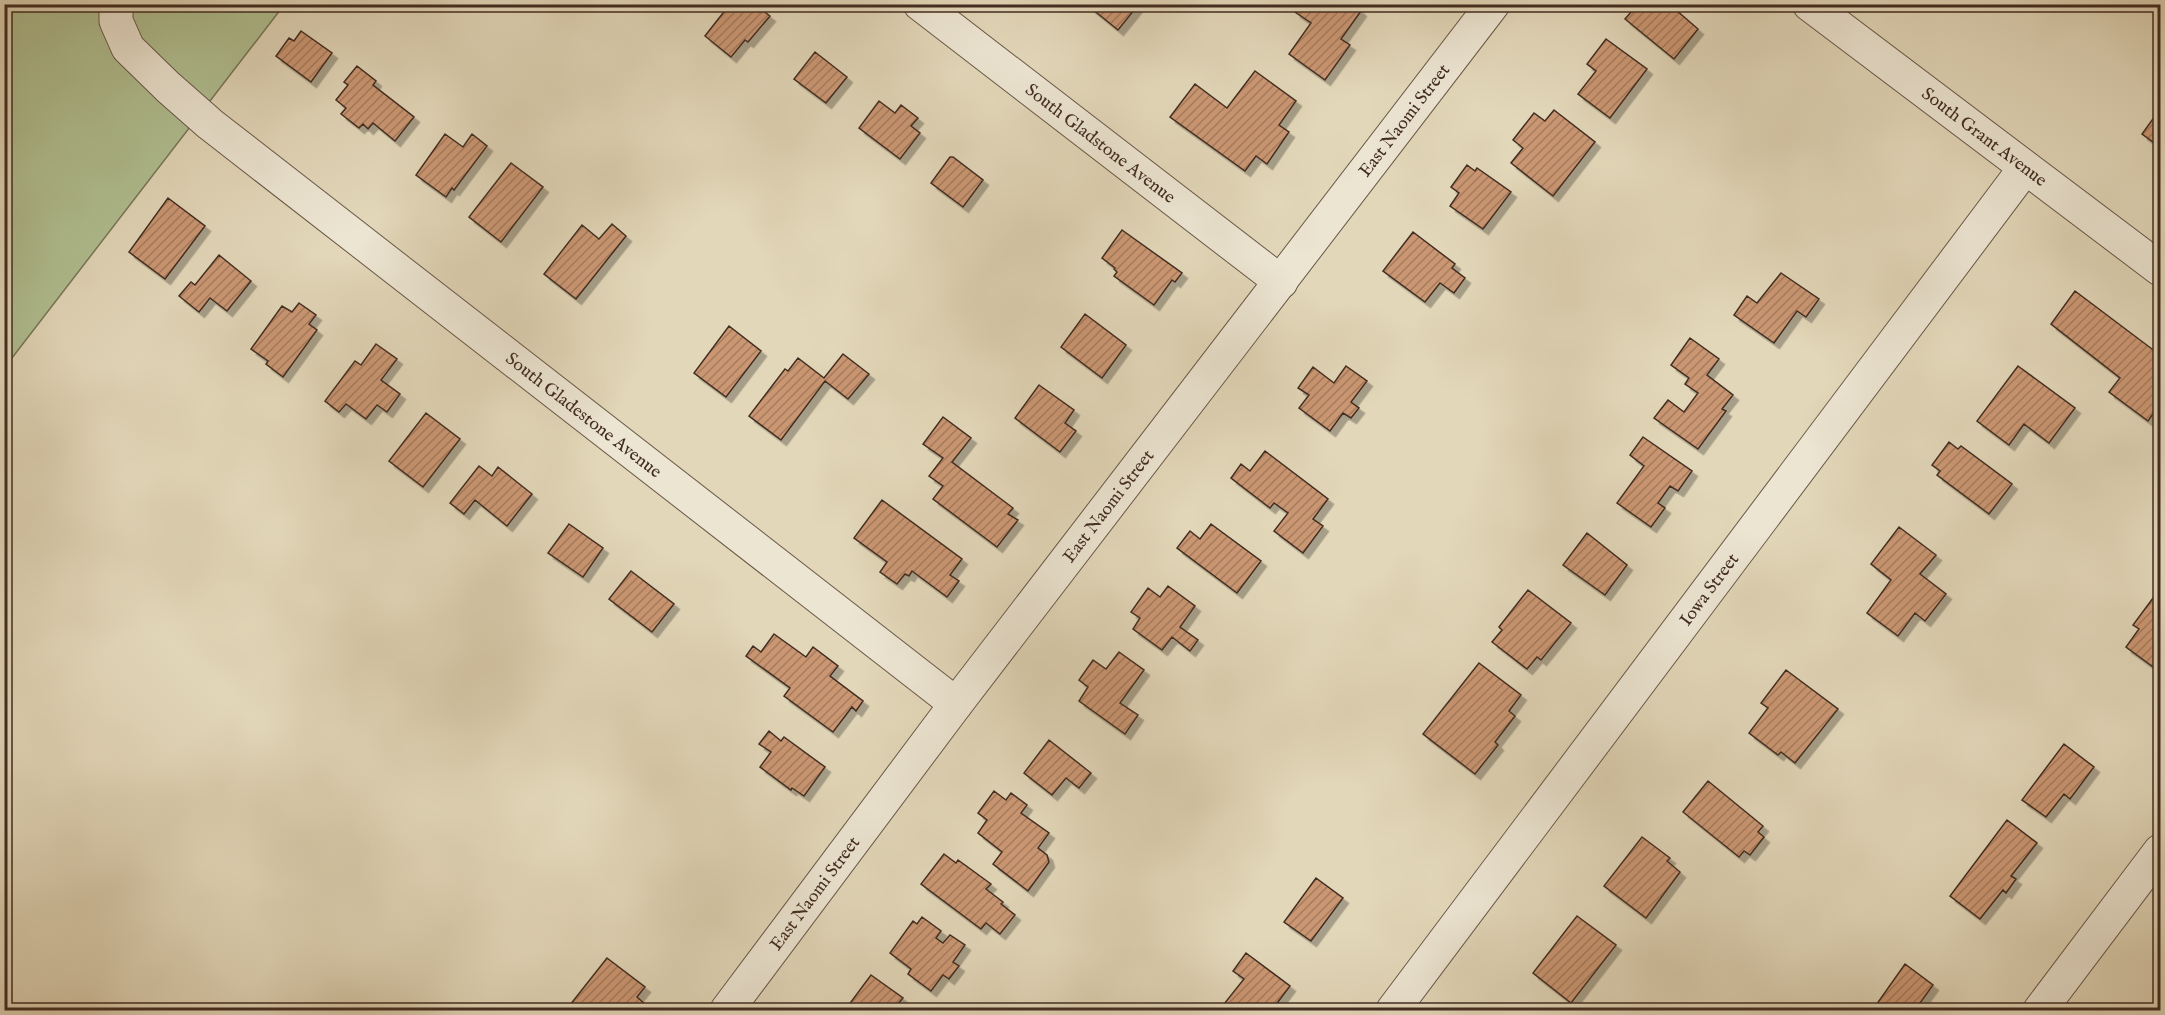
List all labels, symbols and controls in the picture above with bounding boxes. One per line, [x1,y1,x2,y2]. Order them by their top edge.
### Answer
street label: East Naomi Street [1354,60,1456,182]
street label: South Gladstone Avenue [1020,79,1179,209]
street label: South Grant Avenue [1916,83,2051,193]
street label: South Gladestone Avenue [500,348,666,484]
street label: East Naomi Street [1059,445,1160,568]
street label: Iowa Street [1675,549,1745,631]
street label: East Naomi Street [766,832,866,956]

